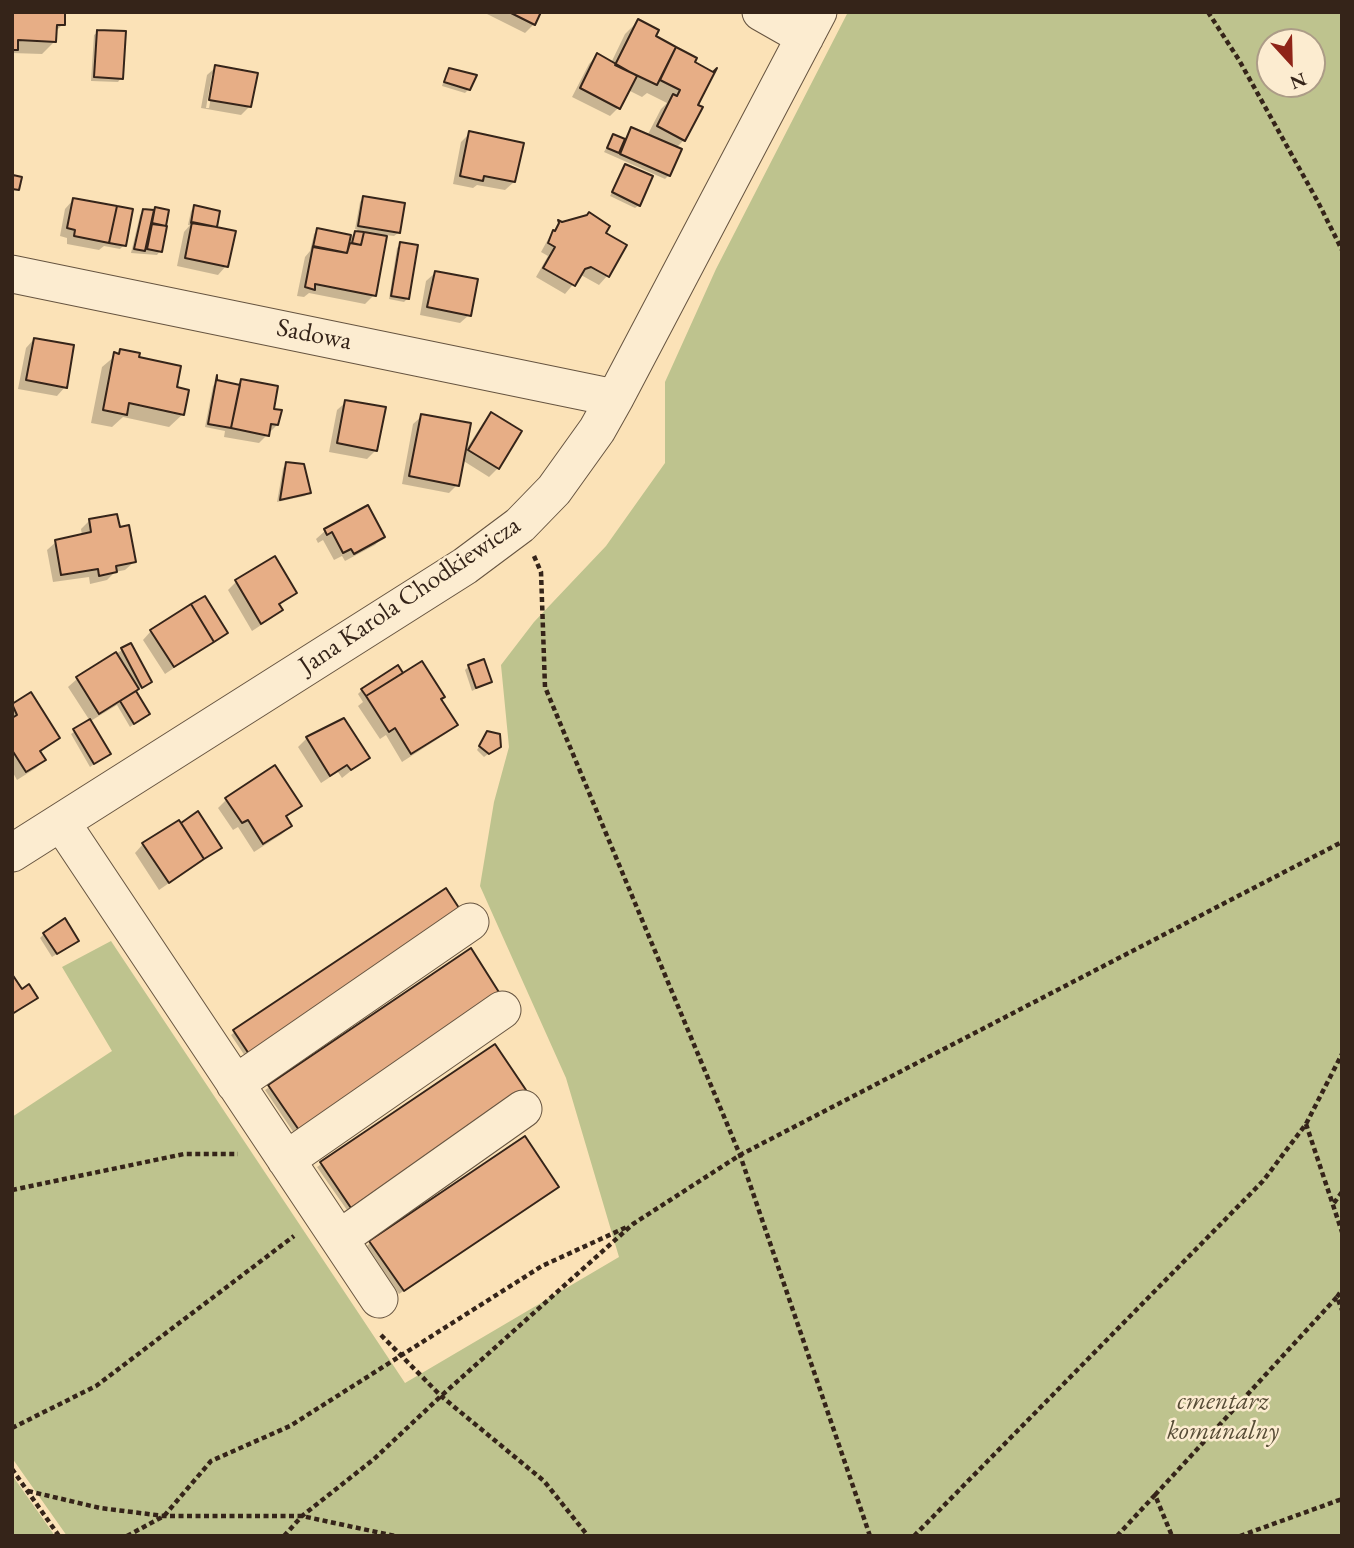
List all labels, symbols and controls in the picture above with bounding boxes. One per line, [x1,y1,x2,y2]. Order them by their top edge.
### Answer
north arrow [1256,28,1326,98]
text: N [1286,67,1310,96]
street label: Sadowa [274,312,354,358]
street label: Jana Karola Chodkiewicza [293,510,527,682]
park label: cmentarz komunalny [1167,1386,1279,1448]

